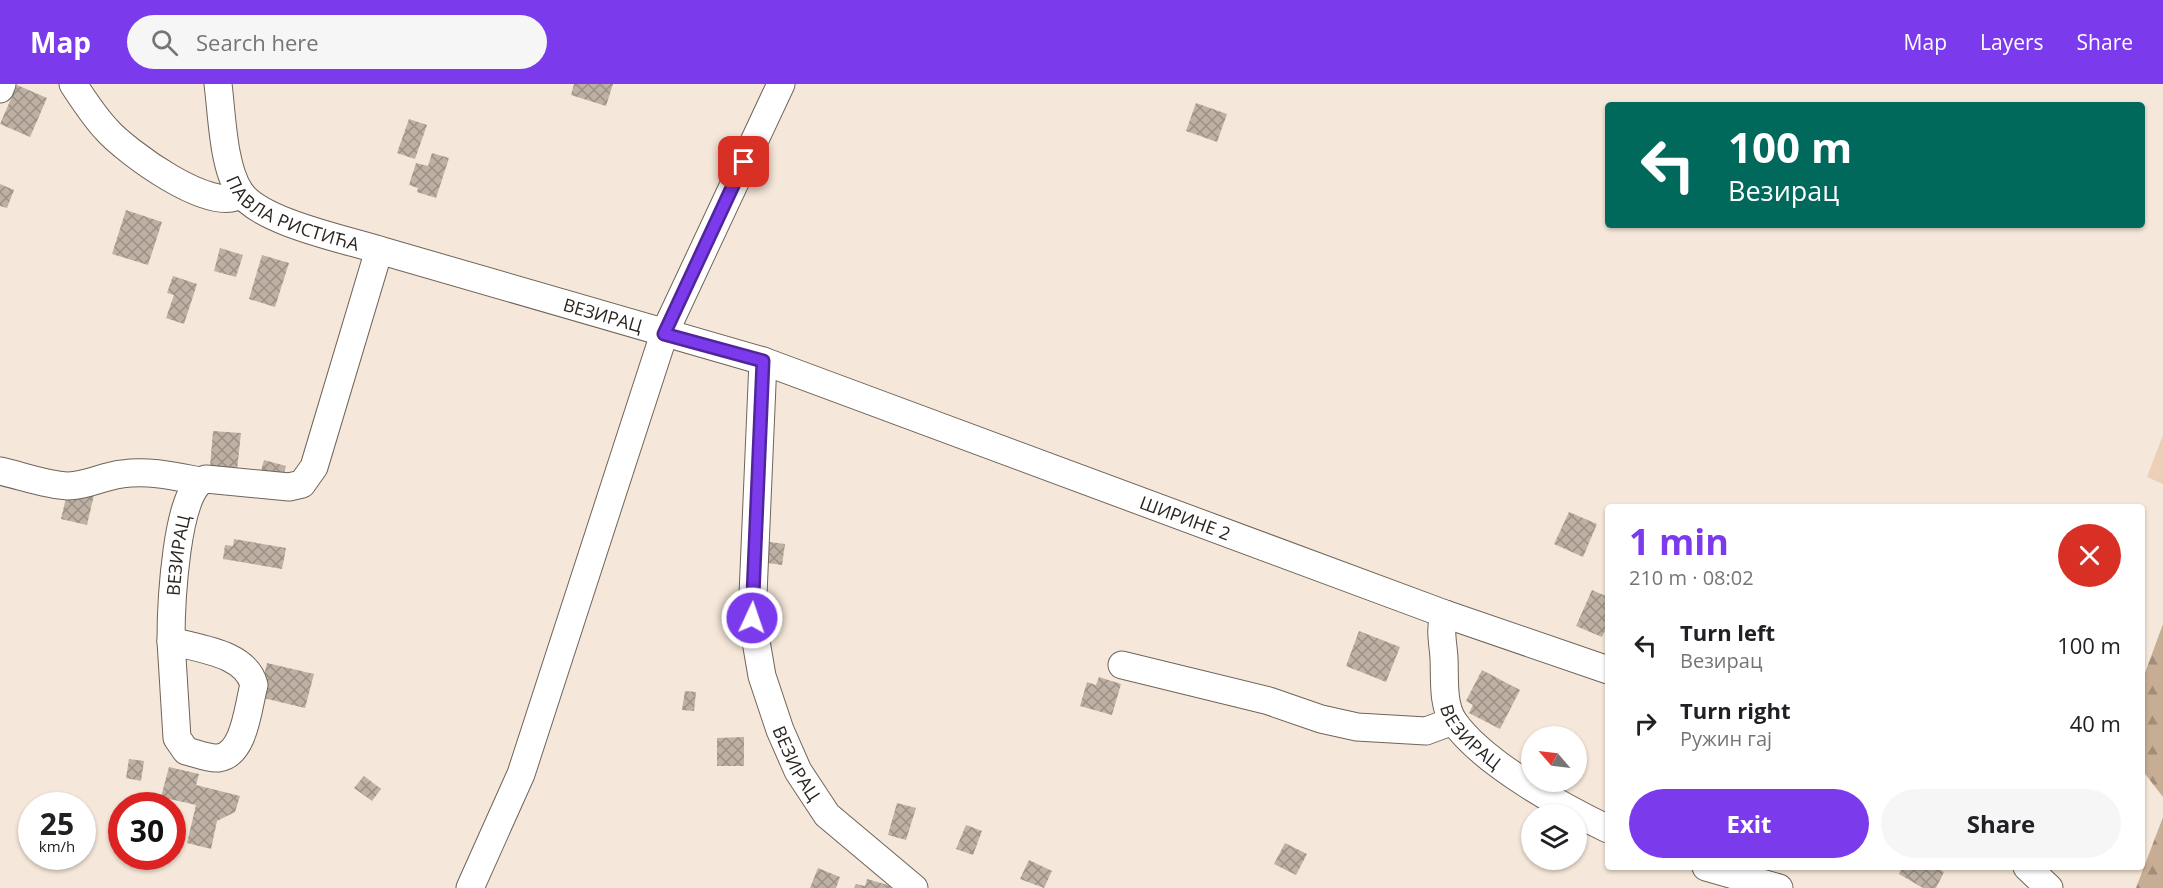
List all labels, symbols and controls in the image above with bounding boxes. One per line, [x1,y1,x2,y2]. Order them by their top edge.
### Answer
search box [127,15,547,69]
text: Map [30,23,91,61]
icon: search [148,26,181,59]
text: Search here [196,27,319,57]
text: Map [1904,28,1947,56]
text: Layers [1980,28,2044,56]
text: Share [2077,28,2133,56]
text: 100 m [1728,118,1852,175]
icon: left [1629,126,1707,204]
pin [718,136,769,187]
icon: arrive [727,145,760,178]
street label: ПАВЛА РИСТИЋА [221,172,363,256]
text: Везирац [1728,172,1839,209]
street label: ВЕЗИРАЦ [561,292,645,338]
street label: ШИРИНЕ 2 [1137,490,1234,545]
street label: ВЕЗИРАЦ [161,512,195,597]
text: 1 min [1629,517,1729,566]
button: close [2058,524,2121,587]
text: 210 m · 08:02 [1629,564,1754,591]
position arrow [720,586,784,650]
text: Turn left [1680,617,1775,647]
icon: left [1629,629,1662,662]
text: 100 m [2057,630,2121,660]
text: Везирац [1680,647,1762,674]
text: Turn right [1680,695,1791,725]
street label: ВЕЗИРАЦ [1435,701,1506,774]
icon: right [1629,707,1662,740]
text: 40 m [2070,708,2121,738]
street label: ВЕЗИРАЦ [768,722,826,805]
text: Ружин гај [1680,725,1772,752]
north arrow [1521,726,1587,792]
map controls [1521,726,1587,870]
button: Exit [1629,789,1869,858]
button: Share [1881,789,2121,858]
speed limit sign: 30 [108,792,186,870]
text: 25 [40,803,74,844]
button: layers [1521,804,1587,870]
text: km/h [39,836,75,856]

